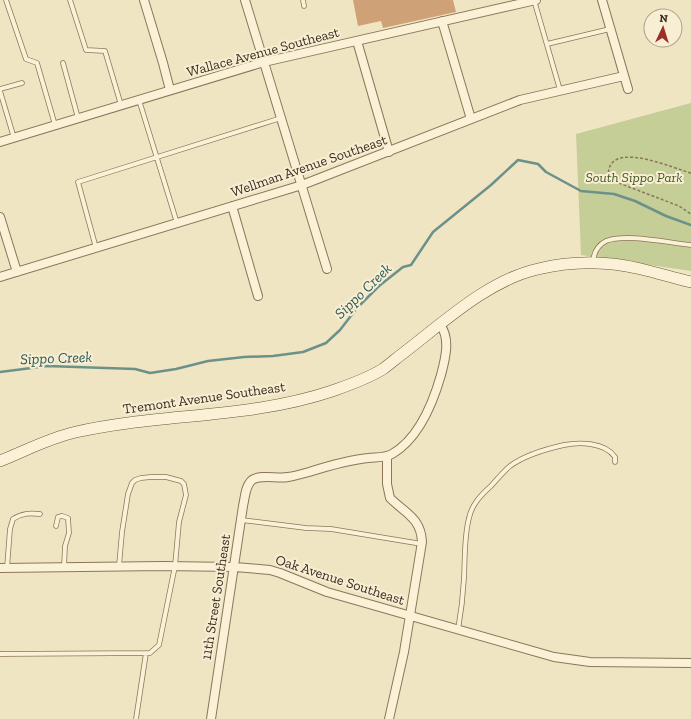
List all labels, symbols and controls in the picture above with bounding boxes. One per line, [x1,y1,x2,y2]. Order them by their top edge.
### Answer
north arrow [643,8,683,48]
text: N [659,12,669,25]
street label: Wallace Avenue Southeast [185,23,342,81]
street label: Wellman Avenue Southeast [229,131,390,201]
park label: South Sippo Park [585,169,683,186]
water label: Sippo Creek [331,259,395,323]
water label: Sippo Creek [20,348,93,368]
street label: Tremont Avenue Southeast [122,378,287,418]
street label: 11th Street Southeast [198,532,234,661]
street label: Oak Avenue Southeast [273,551,407,609]

